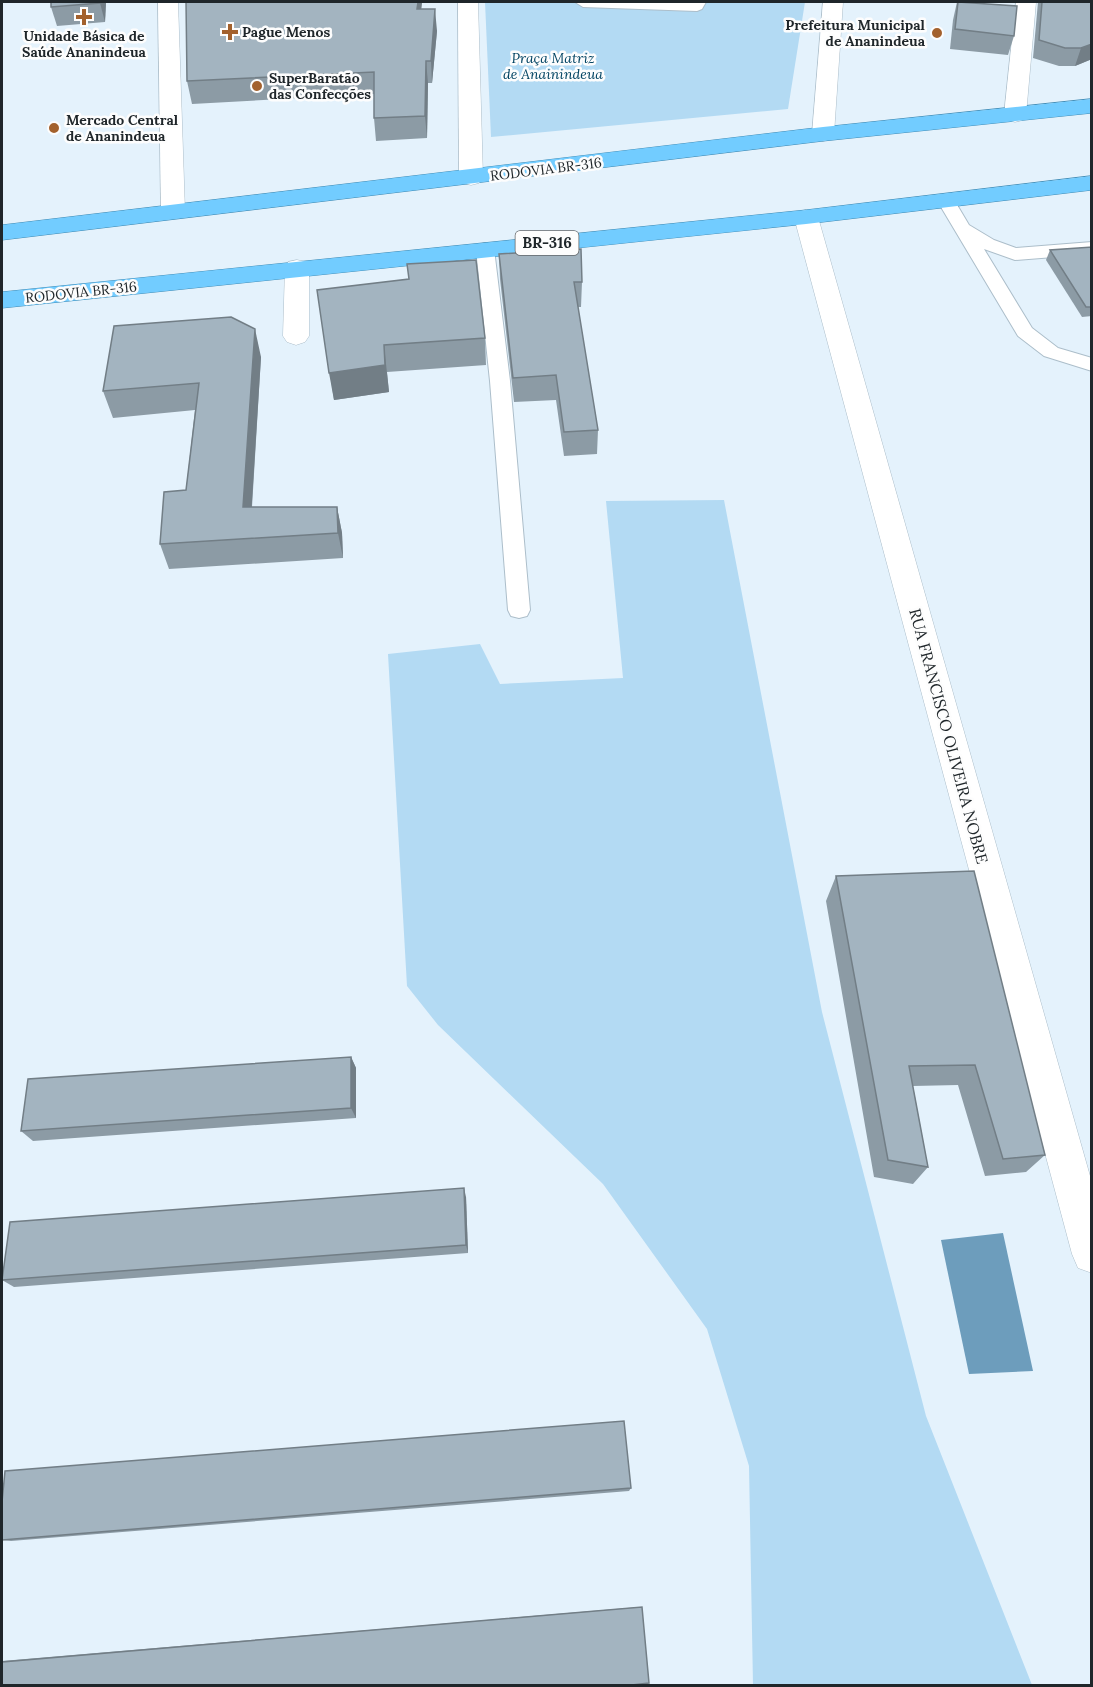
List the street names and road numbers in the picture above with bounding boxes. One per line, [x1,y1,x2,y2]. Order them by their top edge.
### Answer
street label: RODOVIA BR-316 [489,153,603,185]
road number: BR-316 [516,231,578,255]
street label: RODOVIA BR-316 [24,277,138,307]
street label: RUA FRANCISCO OLIVEIRA NOBRE [905,606,993,866]

